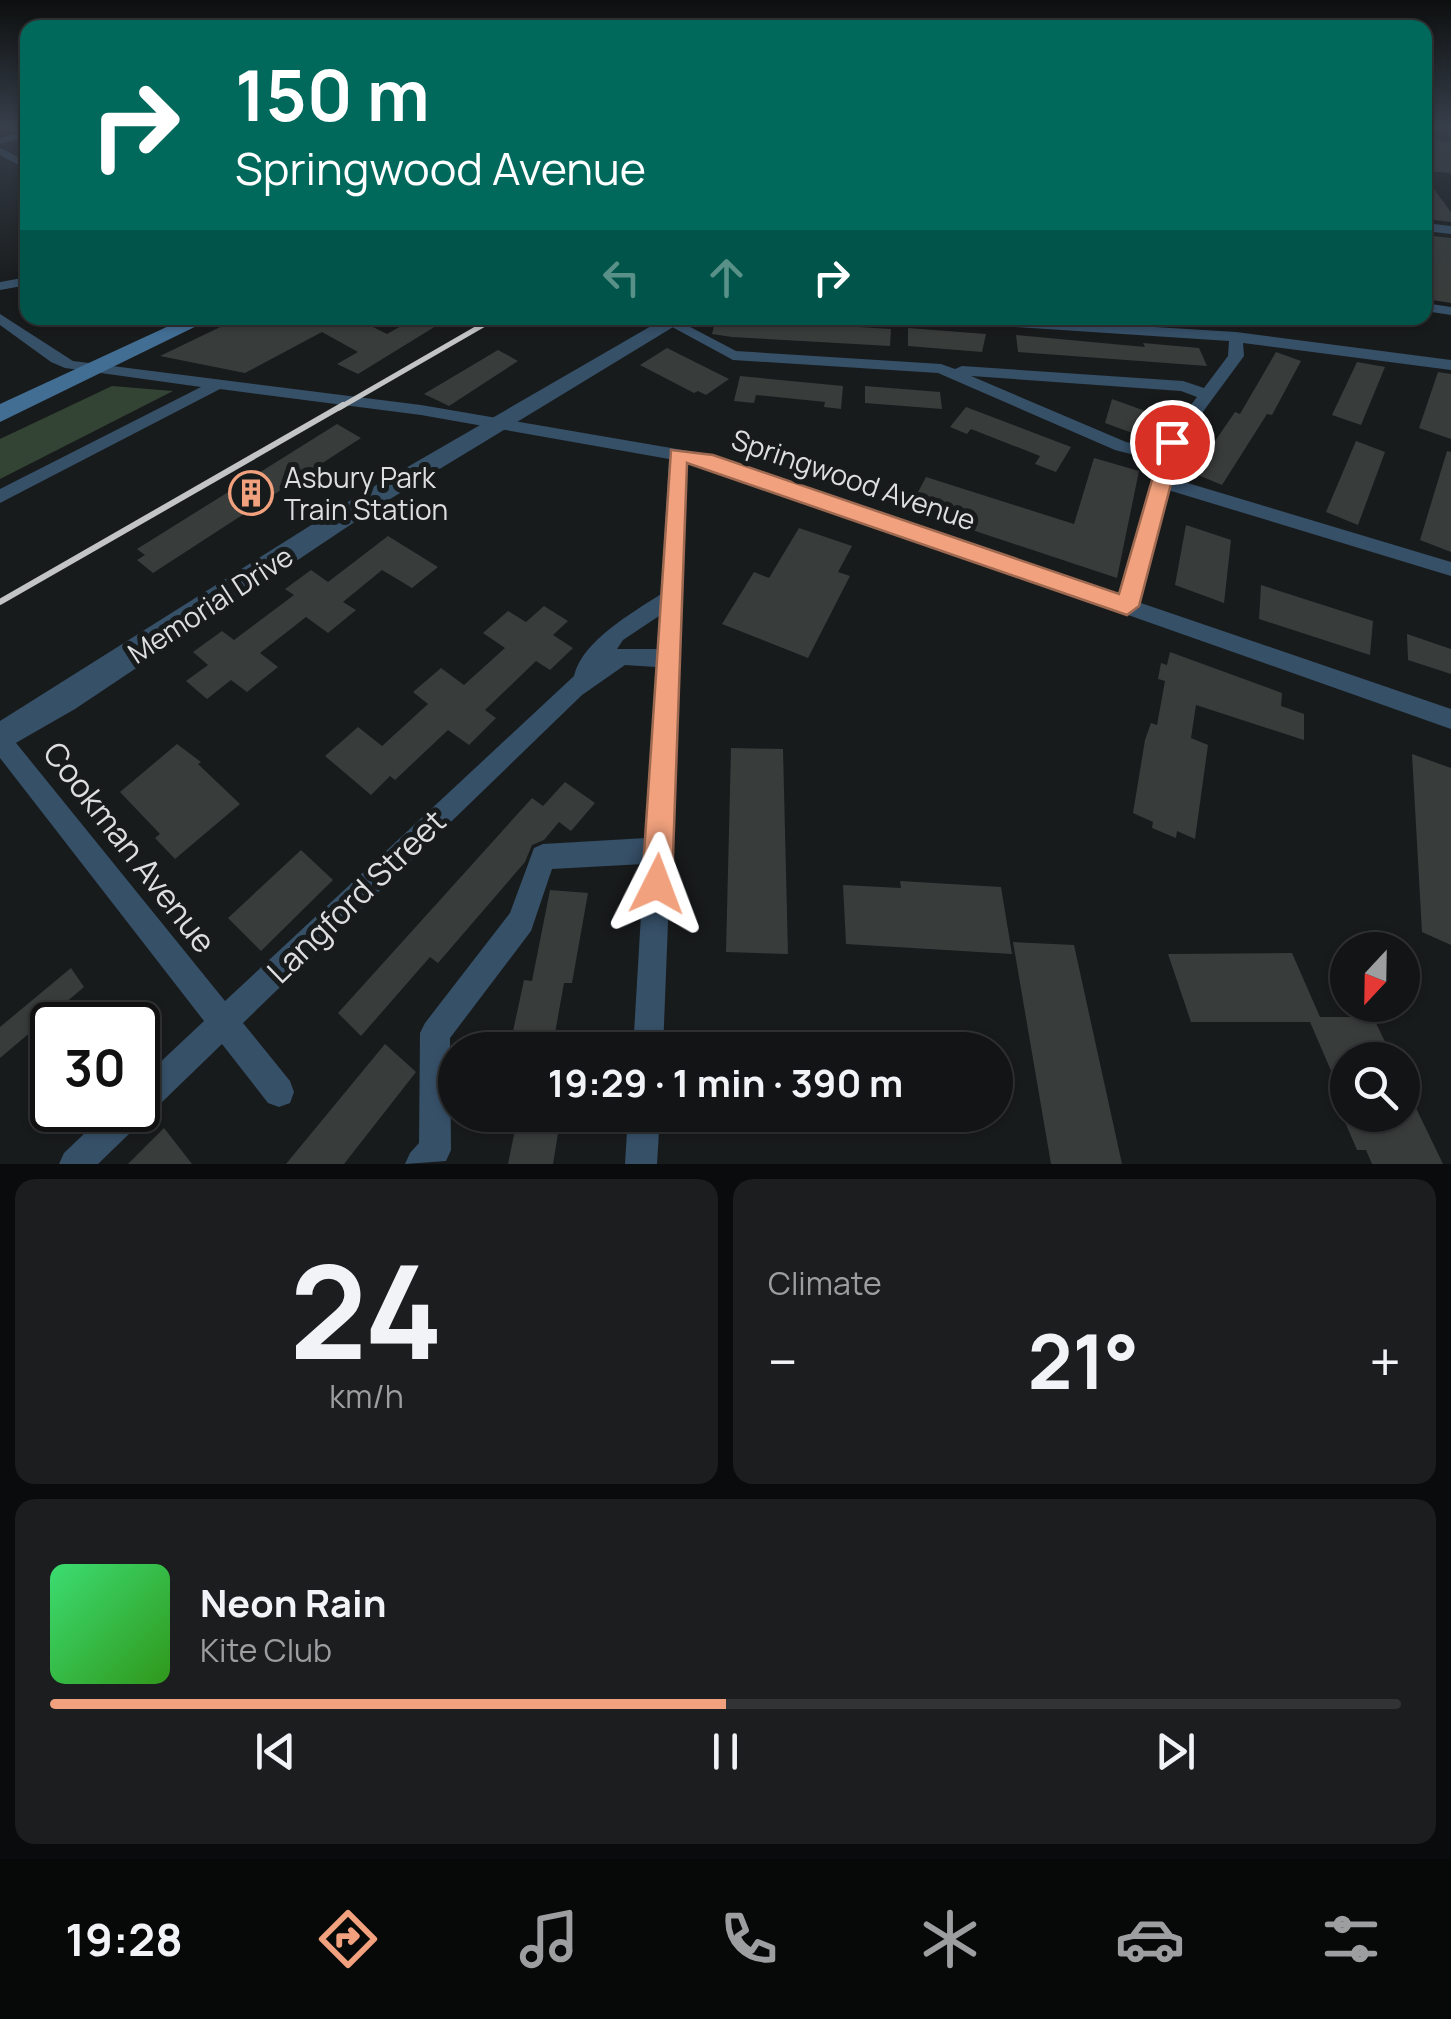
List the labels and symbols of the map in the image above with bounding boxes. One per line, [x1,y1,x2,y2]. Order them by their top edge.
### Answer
pin [1130,400,1215,485]
street label: Springwood Avenue [727,419,981,539]
place label: Asbury Park Train Station [284,458,448,528]
building icon: Asbury Park Train Station [228,470,274,516]
street label: Memorial Drive [120,536,300,672]
street label: Cookman Avenue [34,732,226,962]
street label: Langford Street [257,800,455,992]
position arrow [605,832,709,936]
north arrow [1330,932,1420,1022]
speed limit sign: 30 [30,1002,160,1132]

